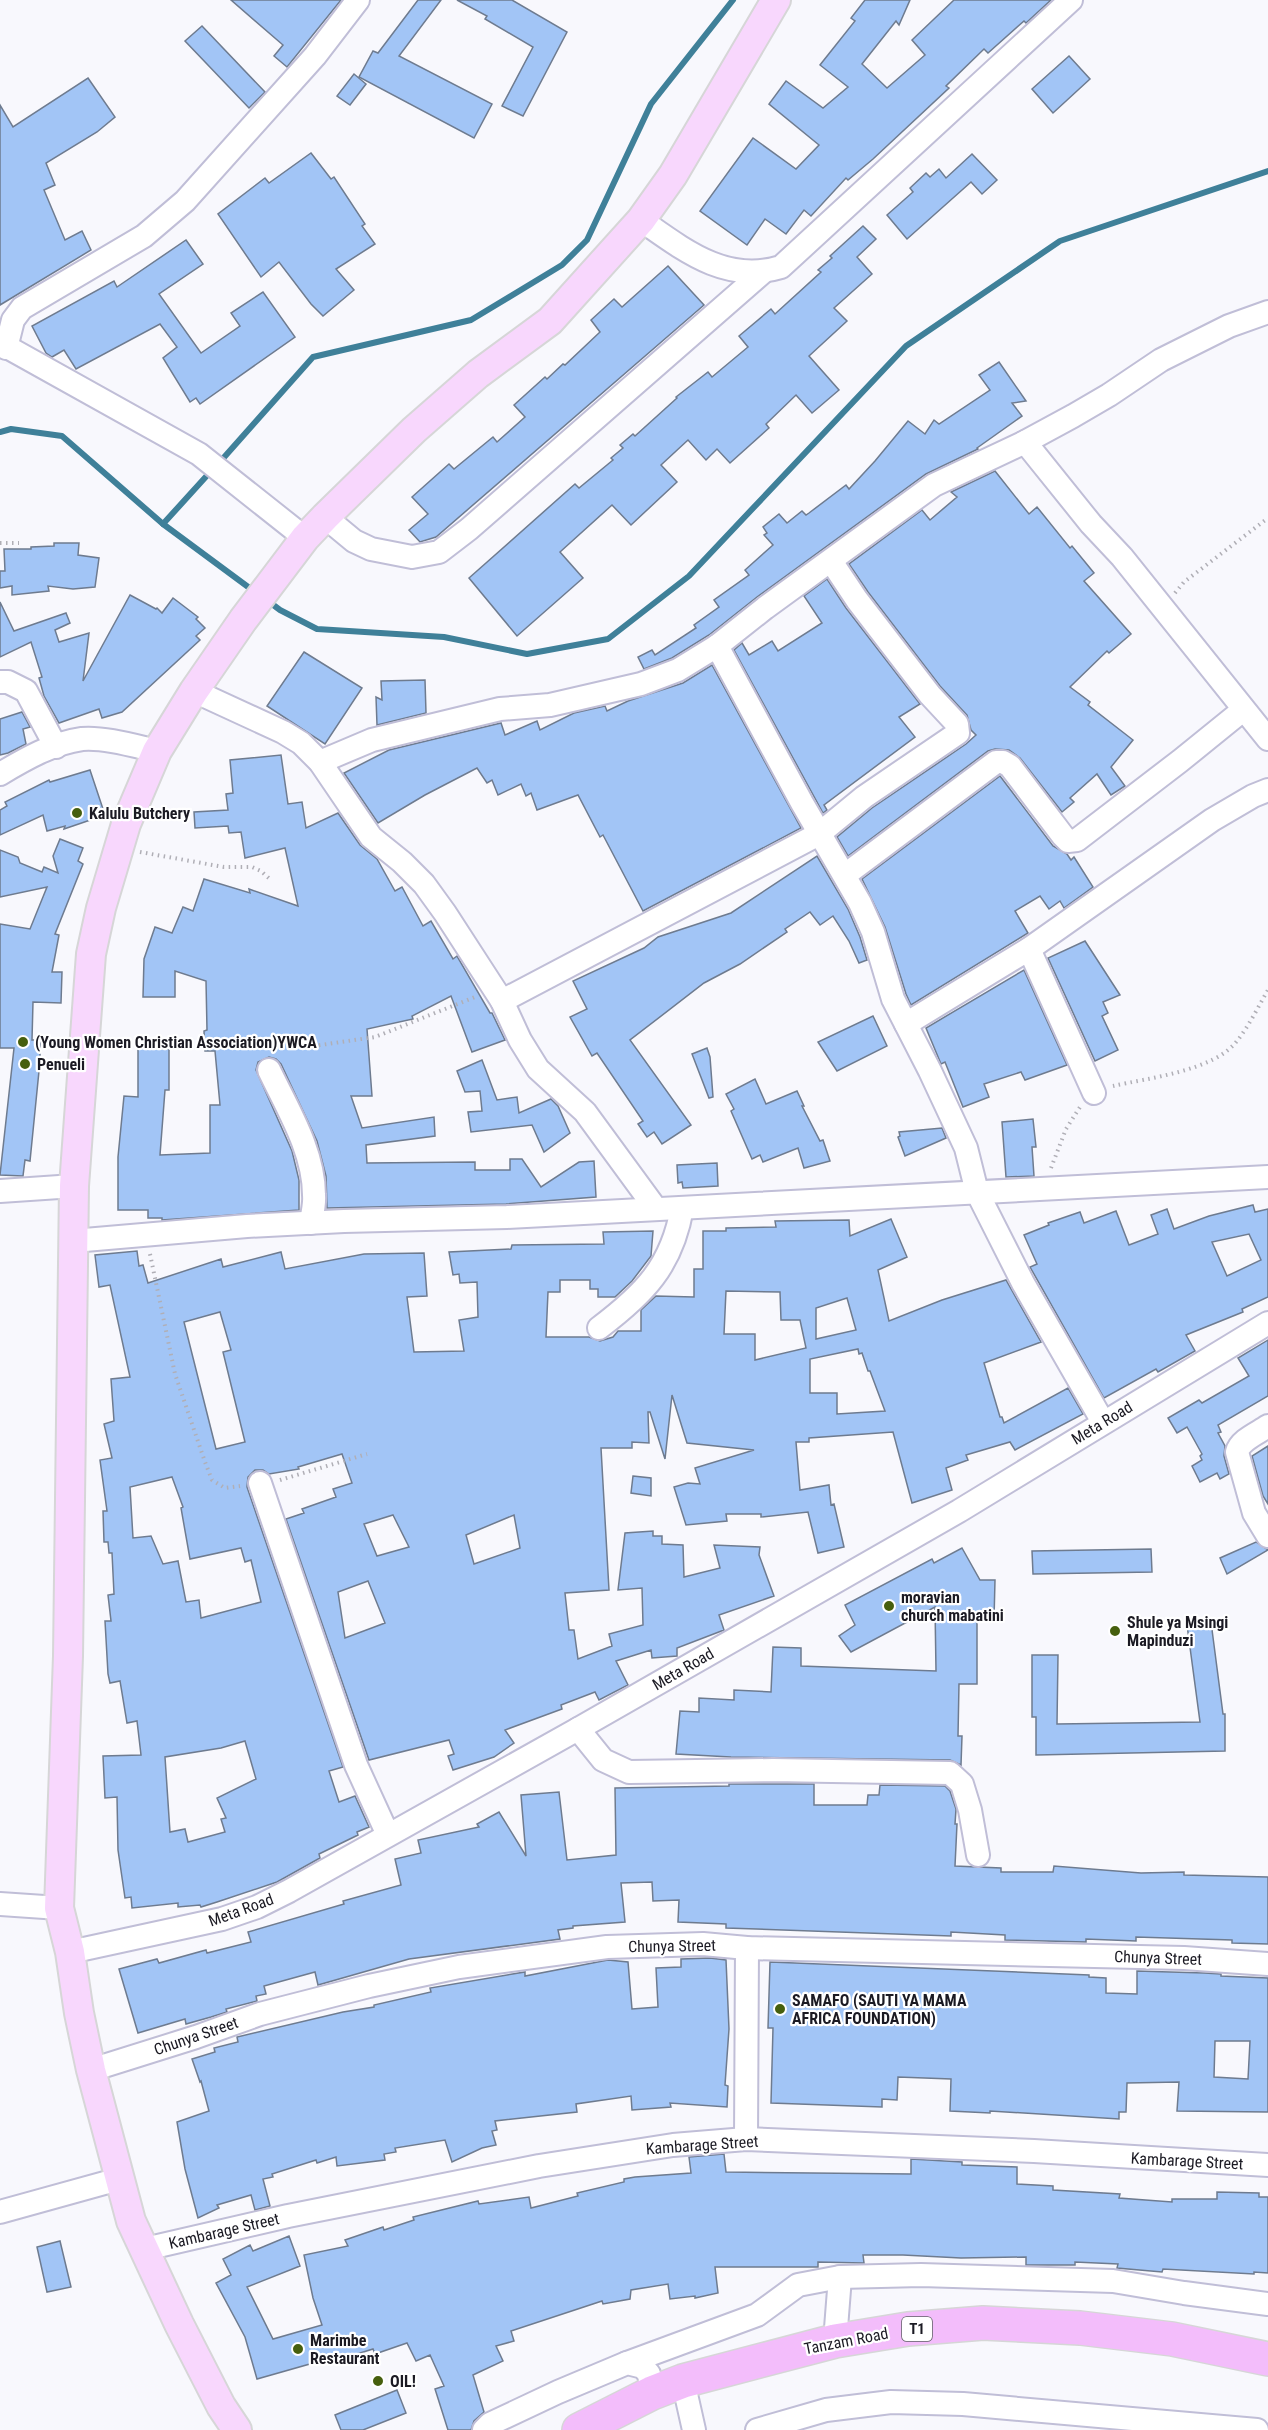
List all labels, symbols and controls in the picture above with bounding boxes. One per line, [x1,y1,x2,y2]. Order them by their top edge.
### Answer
place label: Kalulu Butchery [89,804,190,823]
marker: Kalulu Butchery [70,806,84,820]
place label: (Young Women Christian Association)YWCA [35,1033,317,1052]
marker: (Young Women Christian Association)YWCA [16,1035,30,1049]
place label: Penueli [37,1055,85,1074]
marker: Penueli [18,1057,32,1071]
street label: Meta Road [1068,1397,1136,1449]
place label: moravian church mabatini [901,1588,1004,1625]
marker: moravian church mabatini [882,1599,896,1613]
place label: Shule ya Msingi Mapinduzi [1127,1613,1228,1650]
marker: Shule ya Msingi Mapinduzi [1108,1624,1122,1638]
street label: Meta Road [649,1644,717,1694]
street label: Meta Road [206,1889,276,1931]
street label: Chunya Street [628,1936,716,1956]
street label: Chunya Street [1114,1947,1202,1969]
place label: SAMAFO (SAUTI YA MAMA AFRICA FOUNDATION) [792,1991,967,2028]
marker: SAMAFO (SAUTI YA MAMA AFRICA FOUNDATION) [773,2002,787,2016]
street label: Chunya Street [151,2013,241,2059]
street label: Kambarage Street [645,2132,759,2158]
street label: Kambarage Street [1130,2149,1244,2173]
street label: Kambarage Street [167,2209,281,2253]
road number: T1 [902,2317,932,2341]
street label: Tanzam Road [802,2324,890,2358]
place label: Marimbe Restaurant [310,2331,380,2368]
marker: Marimbe Restaurant [291,2342,305,2356]
place label: OIL! [390,2372,416,2391]
marker: OIL! [371,2374,385,2388]

